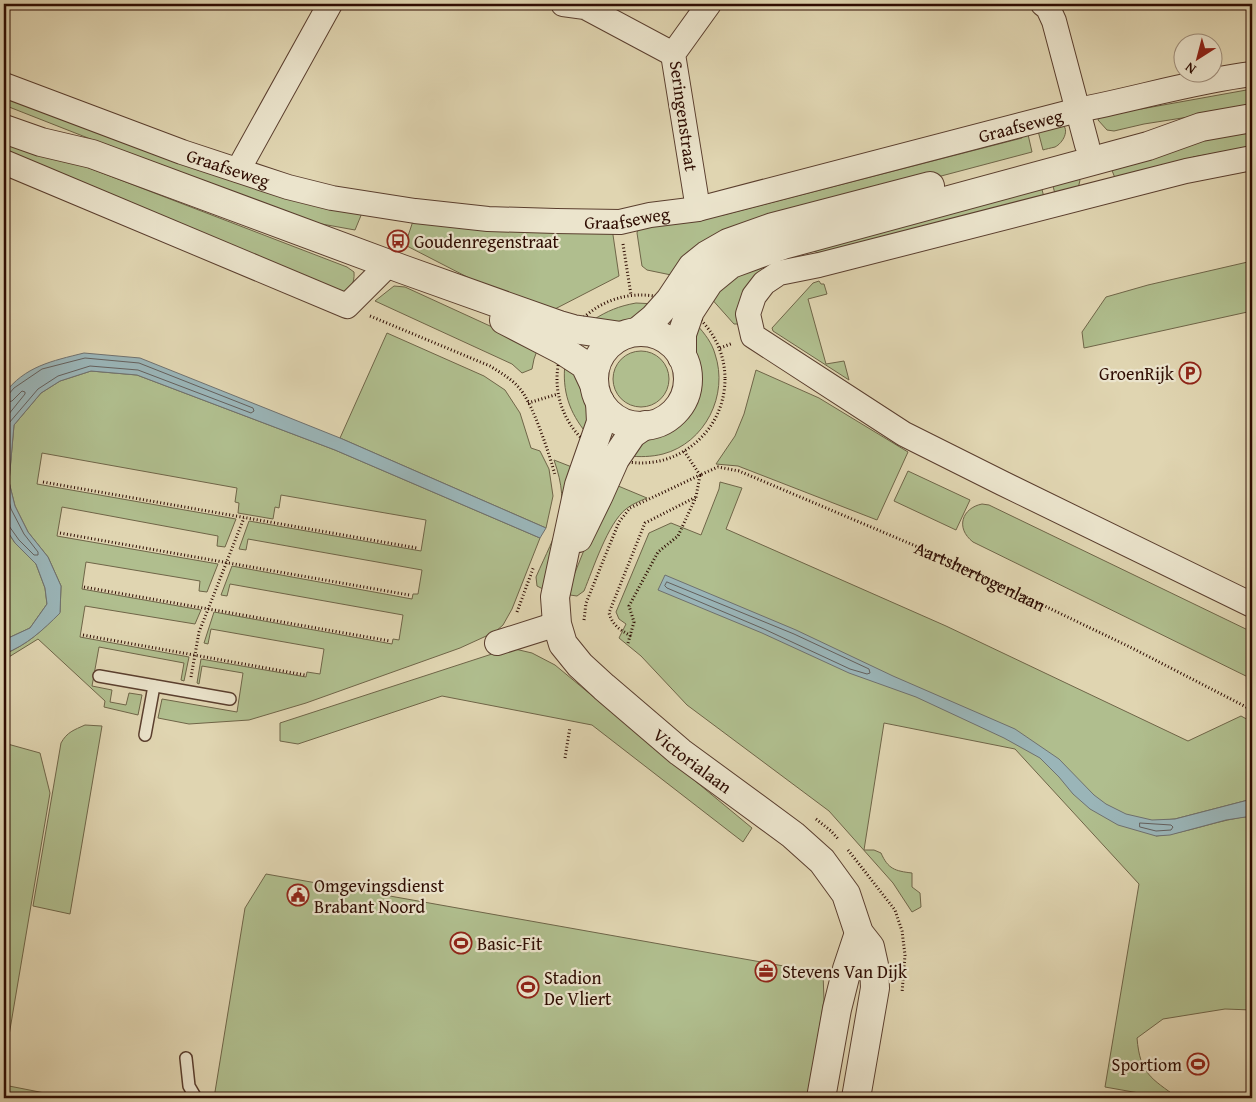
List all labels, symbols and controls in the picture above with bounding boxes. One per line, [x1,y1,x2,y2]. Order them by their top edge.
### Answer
north arrow [1174,32,1224,82]
text: N [1180,57,1200,79]
street label: Seringenstraat [663,59,705,174]
street label: Graafseweg [975,101,1066,149]
street label: Graafseweg [183,141,274,194]
street label: Graafseweg [584,199,671,235]
place label: Goudenregenstraat [414,228,560,255]
bus stop icon: Goudenregenstraat [386,229,410,253]
place label: GroenRijk [1099,360,1175,387]
parking icon: GroenRijk [1178,361,1202,385]
street label: Aartshertogenlaan [911,534,1050,618]
street label: Victorialaan [647,721,738,800]
place label: Omgevingsdienst Brabant Noord [314,872,445,920]
public building icon: Omgevingsdienst Brabant Noord [286,883,310,907]
place label: Basic-Fit [477,930,543,957]
sports icon: Basic-Fit [449,931,473,955]
place label: Stevens Van Dijk [782,958,908,985]
office icon: Stevens Van Dijk [754,959,778,983]
place label: Stadion De Vliert [544,964,612,1012]
sports icon: Stadion De Vliert [516,975,540,999]
place label: Sportiom [1112,1051,1182,1078]
sports icon: Sportiom [1186,1052,1210,1076]

